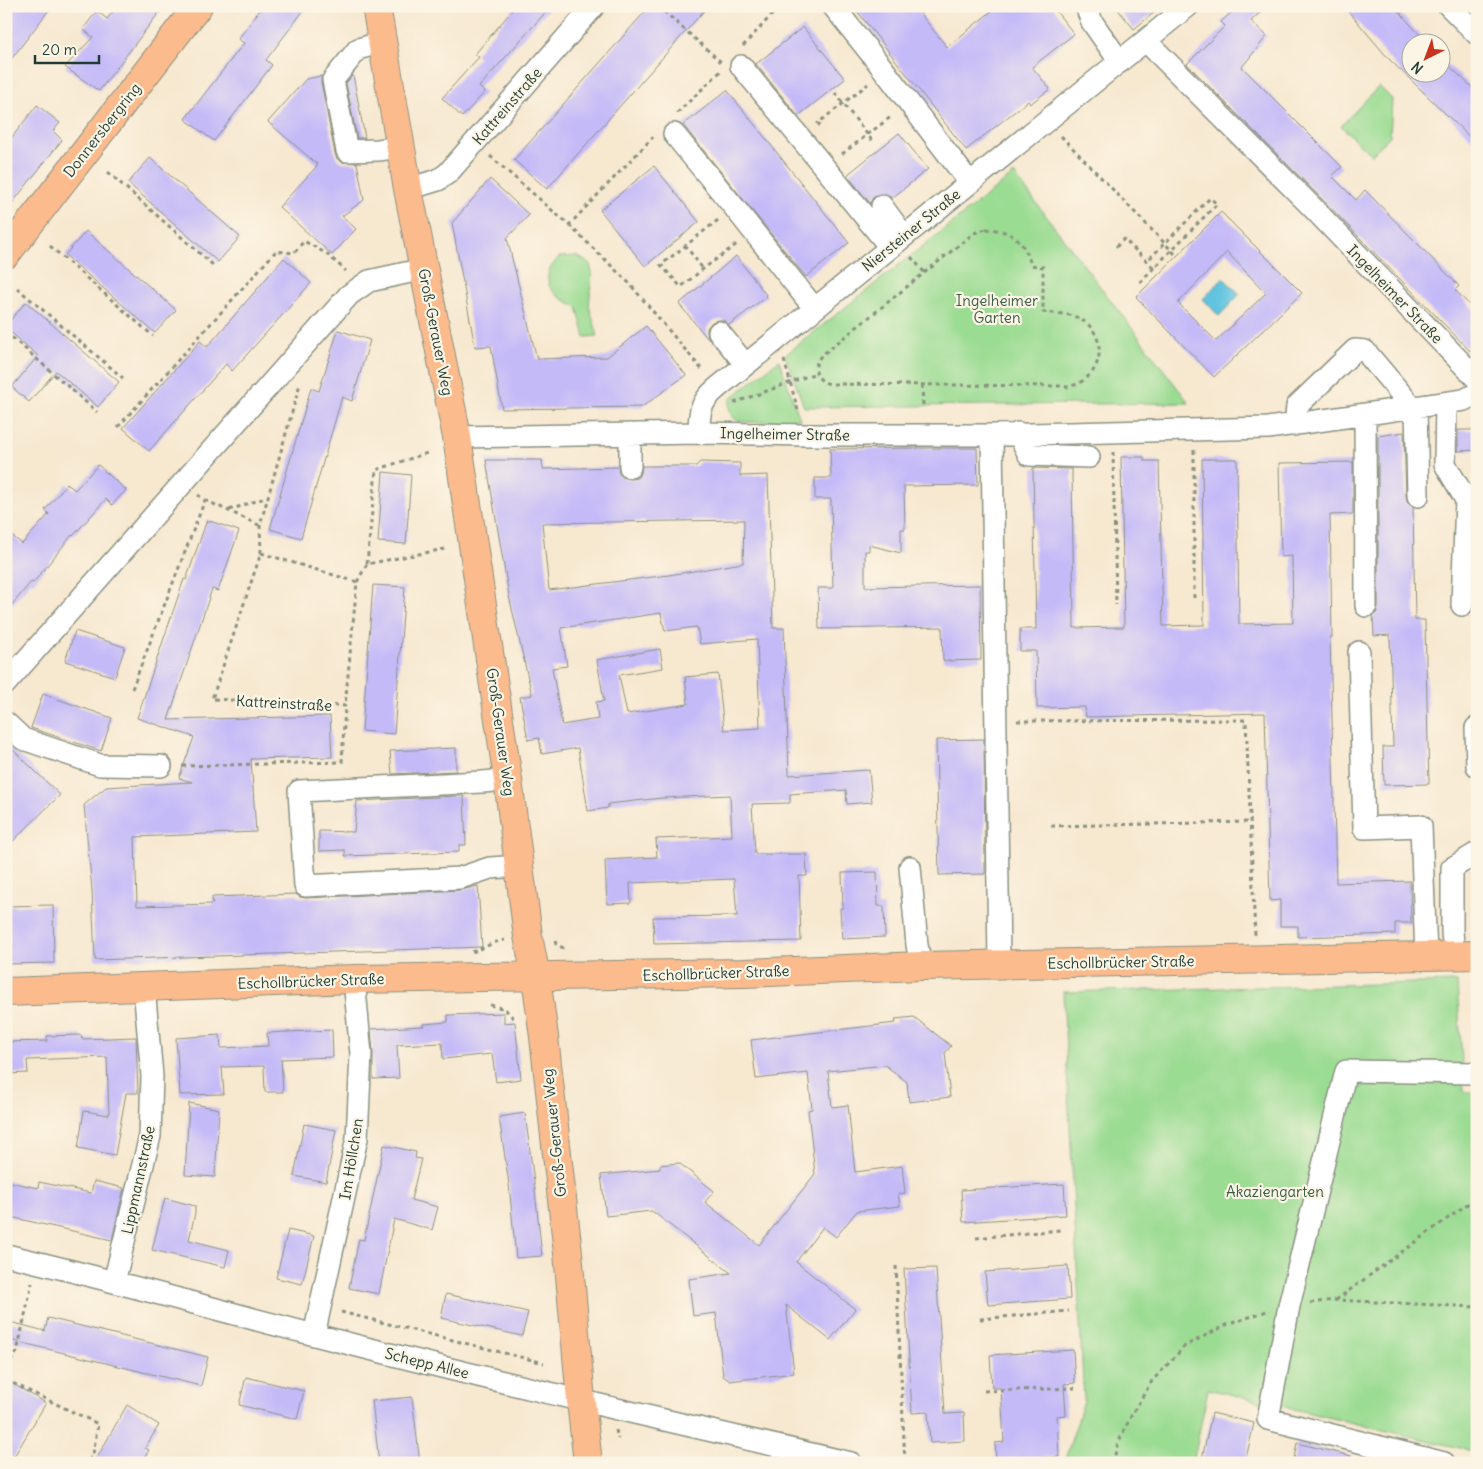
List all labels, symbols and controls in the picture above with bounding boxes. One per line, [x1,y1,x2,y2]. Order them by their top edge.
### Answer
scale bar [35,32,99,64]
north arrow [1400,32,1450,82]
text: 20 m [42,40,77,59]
text: N [1408,58,1427,78]
street label: Kattreinstraße [468,63,546,149]
street label: Donnersbergring [59,79,145,181]
street label: Niersteiner Straße [858,184,964,276]
street label: Ingelheimer Straße [1343,241,1447,347]
street label: Groß-Gerauer Weg [414,267,458,397]
park label: Ingelheimer Garten [956,291,1038,327]
street label: Ingelheimer Straße [720,423,850,445]
street label: Groß-Gerauer Weg [483,667,519,797]
street label: Kattreinstraße [235,691,333,715]
street label: Eschollbrücker Straße [1047,951,1195,973]
street label: Eschollbrücker Straße [642,961,790,985]
street label: Eschollbrücker Straße [237,969,385,993]
street label: Groß-Gerauer Weg [538,1068,570,1198]
street label: Im Höllchen [335,1117,367,1201]
street label: Lippmannstraße [117,1124,159,1236]
park label: Akaziengarten [1226,1182,1324,1201]
street label: Schepp Allee [383,1343,471,1383]

